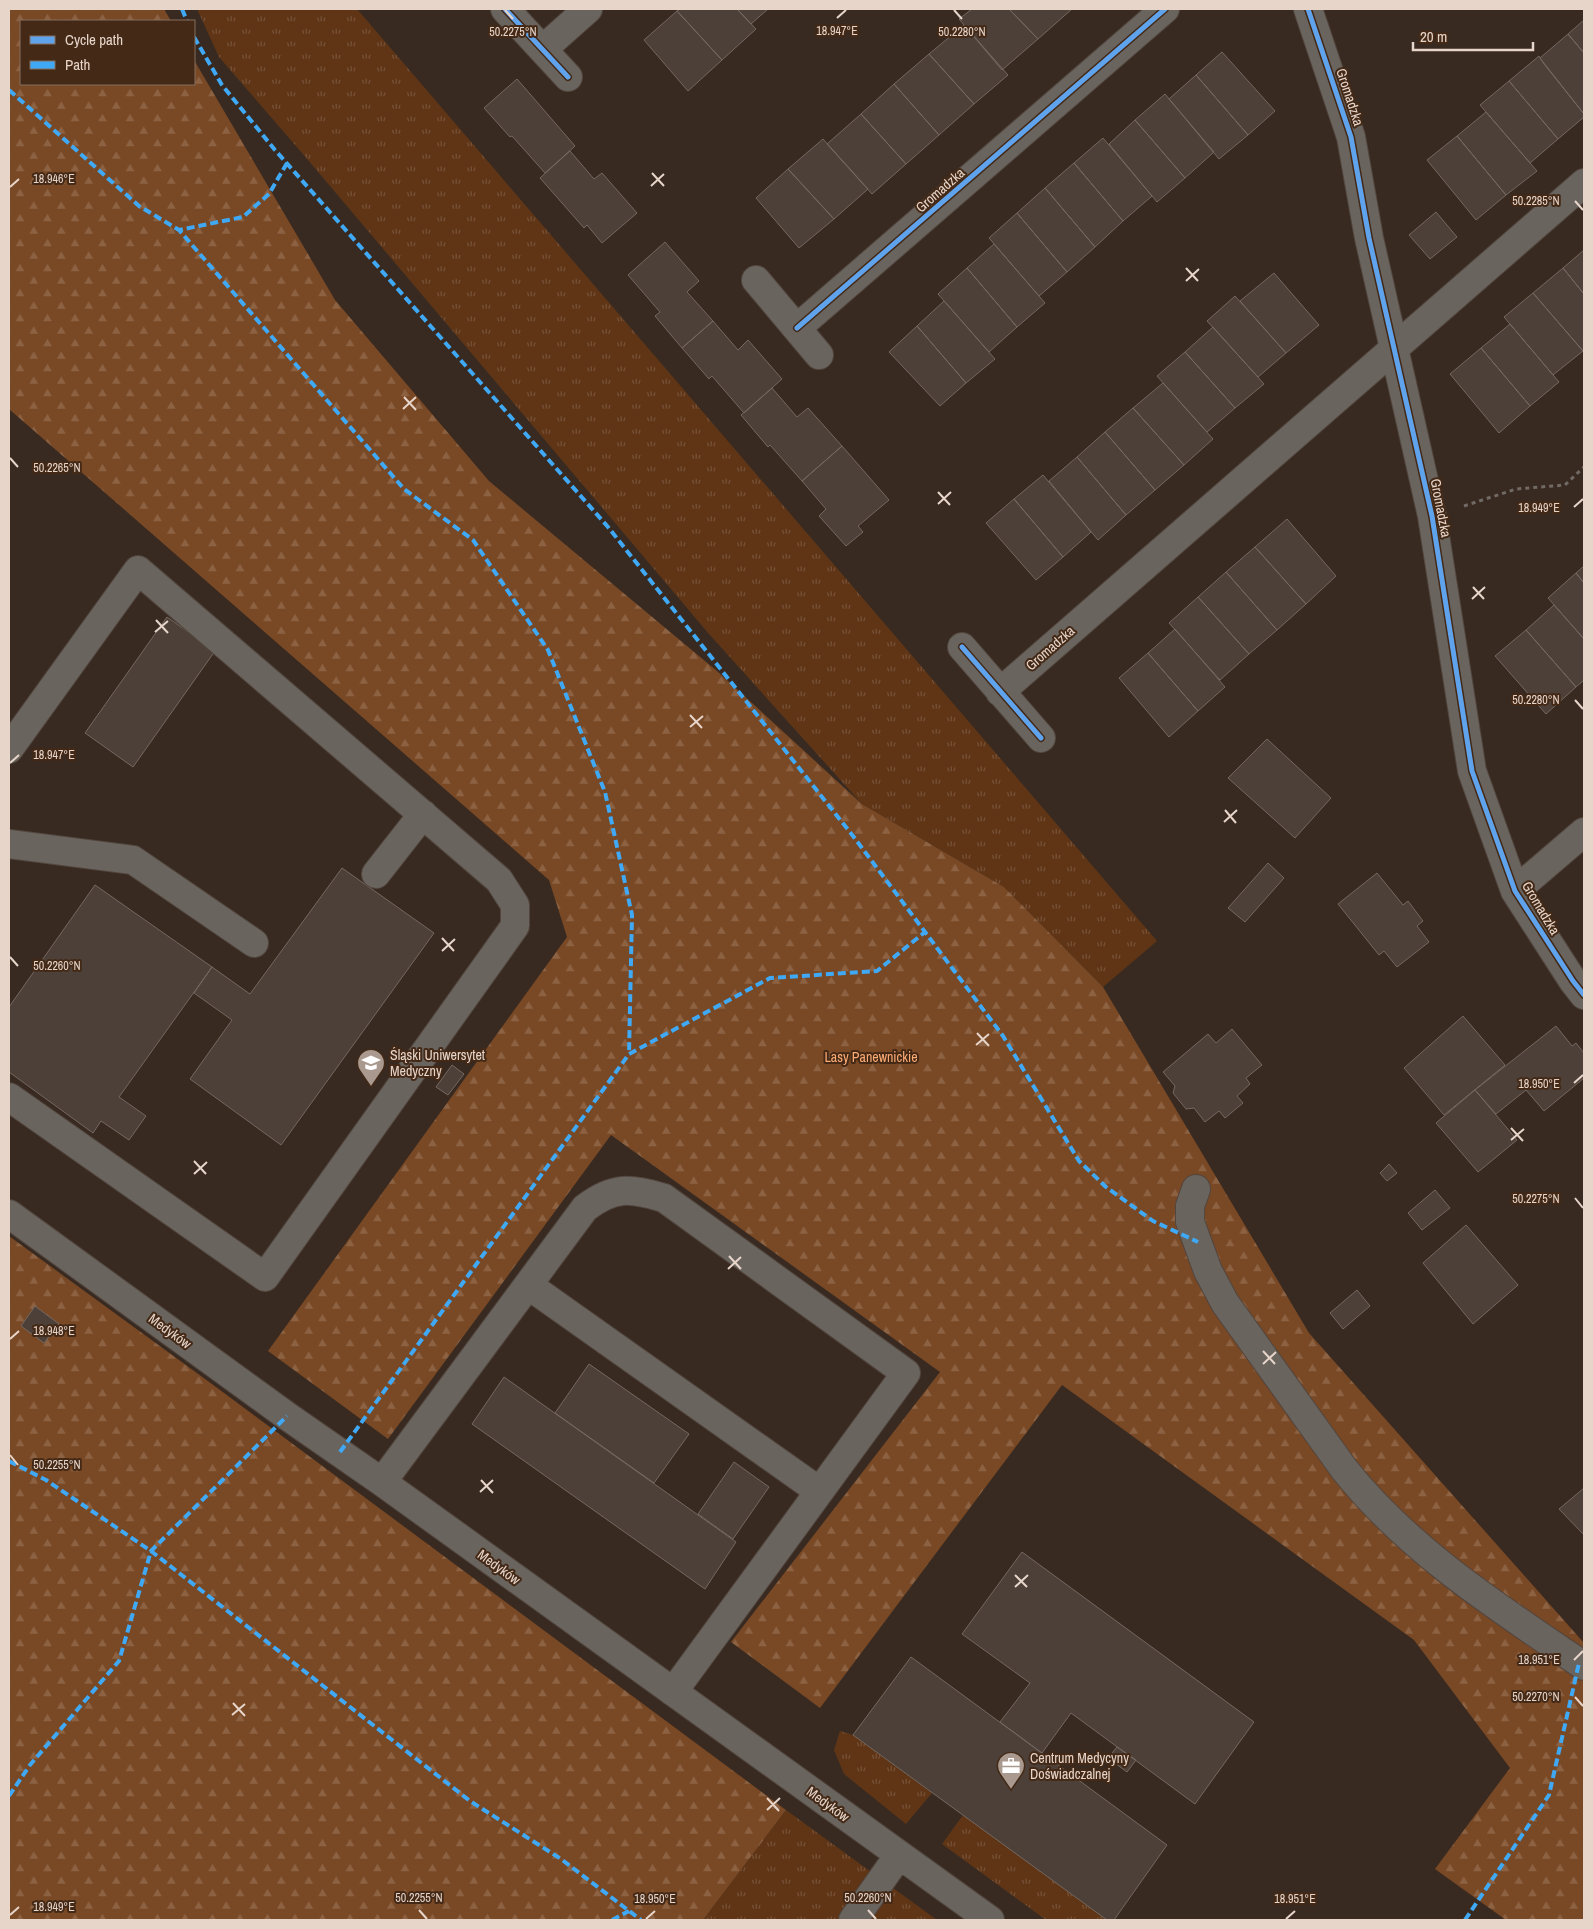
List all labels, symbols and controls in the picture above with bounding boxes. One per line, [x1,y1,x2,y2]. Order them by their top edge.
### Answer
legend [20,20,195,85]
scale bar [1413,20,1533,52]
text: 18.947°E [816,23,858,39]
text: 50.2275°N [489,24,537,40]
text: 50.2280°N [938,24,986,40]
text: 20 m [1420,26,1447,47]
text: Cycle path [65,29,123,50]
text: Path [65,54,90,75]
street label: Gromadzka [1332,66,1368,129]
street label: Gromadzka [912,163,969,216]
text: 18.946°E [33,171,75,187]
text: 50.2285°N [1512,193,1560,209]
text: 50.2265°N [33,460,81,476]
street label: Gromadzka [1427,477,1456,539]
text: 18.949°E [1518,500,1560,516]
street label: Gromadzka [1022,621,1079,674]
text: 50.2280°N [1512,692,1560,708]
text: 18.947°E [33,747,75,763]
street label: Gromadzka [1518,878,1564,939]
text: 50.2260°N [33,958,81,974]
place label: Śląski Uniwersytet Medyczny [390,1046,485,1080]
school or university icon: Śląski Uniwersytet Medyczny [356,1048,386,1087]
park label: Lasy Panewnickie [824,1048,918,1066]
text: 18.950°E [1518,1076,1560,1092]
text: 50.2275°N [1512,1191,1560,1207]
street label: Medyków [145,1309,195,1353]
text: 18.948°E [33,1323,75,1339]
text: 50.2255°N [33,1457,81,1473]
street label: Medyków [474,1545,524,1589]
text: 18.951°E [1518,1652,1560,1668]
text: 50.2270°N [1512,1689,1560,1705]
place label: Centrum Medycyny Doświadczalnej [1030,1749,1129,1783]
office icon: Centrum Medycyny Doświadczalnej [996,1751,1026,1790]
street label: Medyków [803,1782,853,1826]
text: 50.2255°N [395,1890,443,1906]
text: 50.2260°N [844,1890,892,1906]
text: 18.950°E [634,1891,676,1907]
text: 18.951°E [1274,1891,1316,1907]
text: 18.949°E [33,1899,75,1915]

